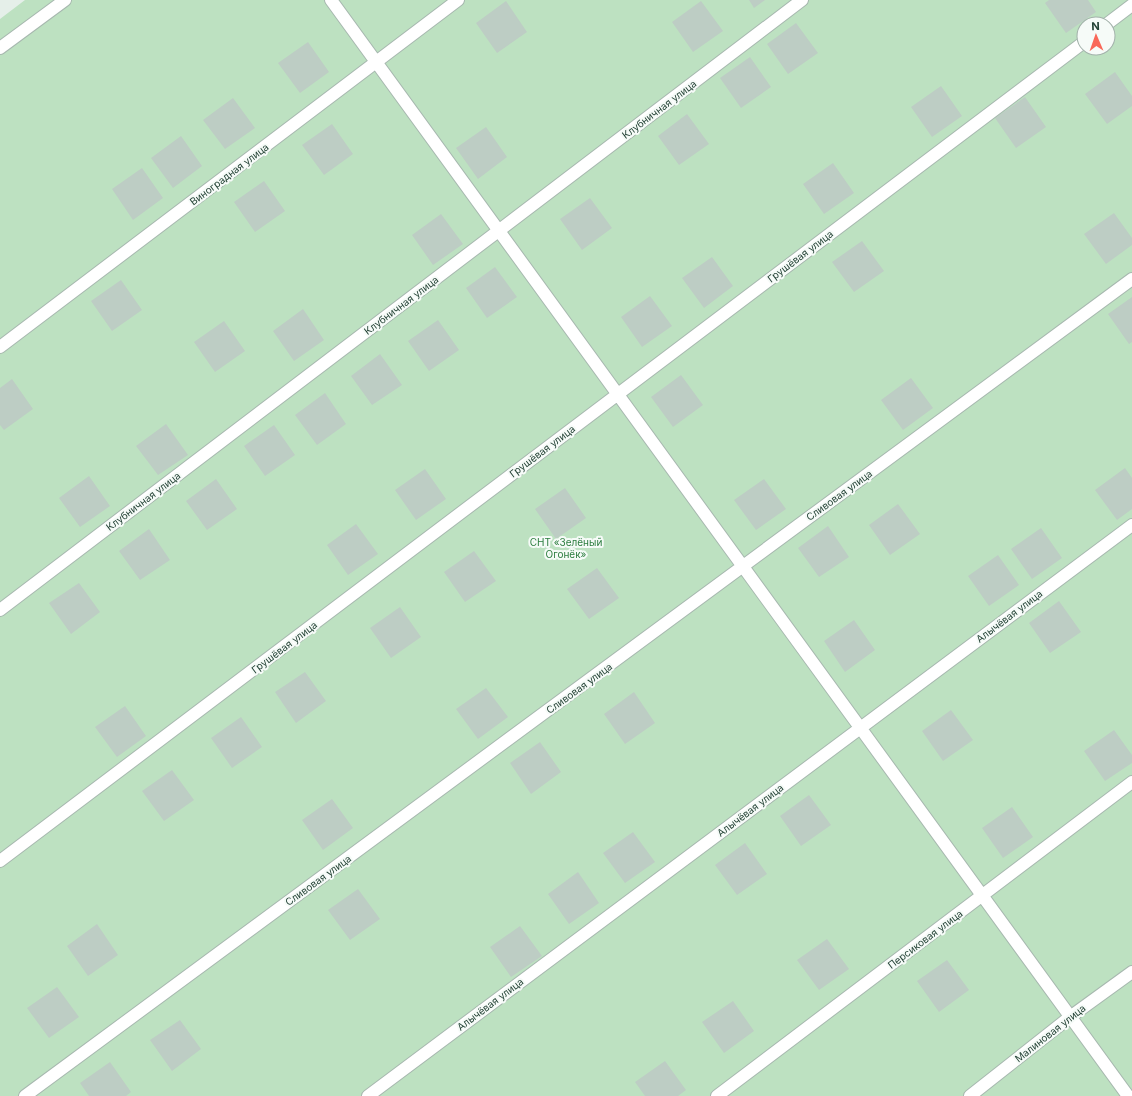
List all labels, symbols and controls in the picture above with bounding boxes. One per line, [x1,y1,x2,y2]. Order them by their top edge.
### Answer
north arrow [1076,16,1116,56]
text: N [1091,19,1100,33]
street label: Клубничная улица [620,77,698,141]
street label: Виноградная улица [187,141,271,207]
street label: Грушёвая улица [765,227,835,285]
street label: Клубничная улица [362,273,440,337]
street label: Грушёвая улица [507,422,577,480]
street label: Сливовая улица [804,467,874,523]
street label: Клубничная улица [104,469,182,533]
park label: СНТ «Зелёный Огонёк» [530,536,602,560]
street label: Алычёвая улица [974,587,1044,645]
street label: Грушёвая улица [249,618,319,676]
street label: Сливовая улица [544,660,614,716]
street label: Алычёвая улица [715,781,785,839]
street label: Сливовая улица [283,852,353,908]
street label: Персиковая улица [885,907,965,971]
street label: Алычёвая улица [455,975,525,1033]
street label: Малиновая улица [1012,1002,1088,1064]

